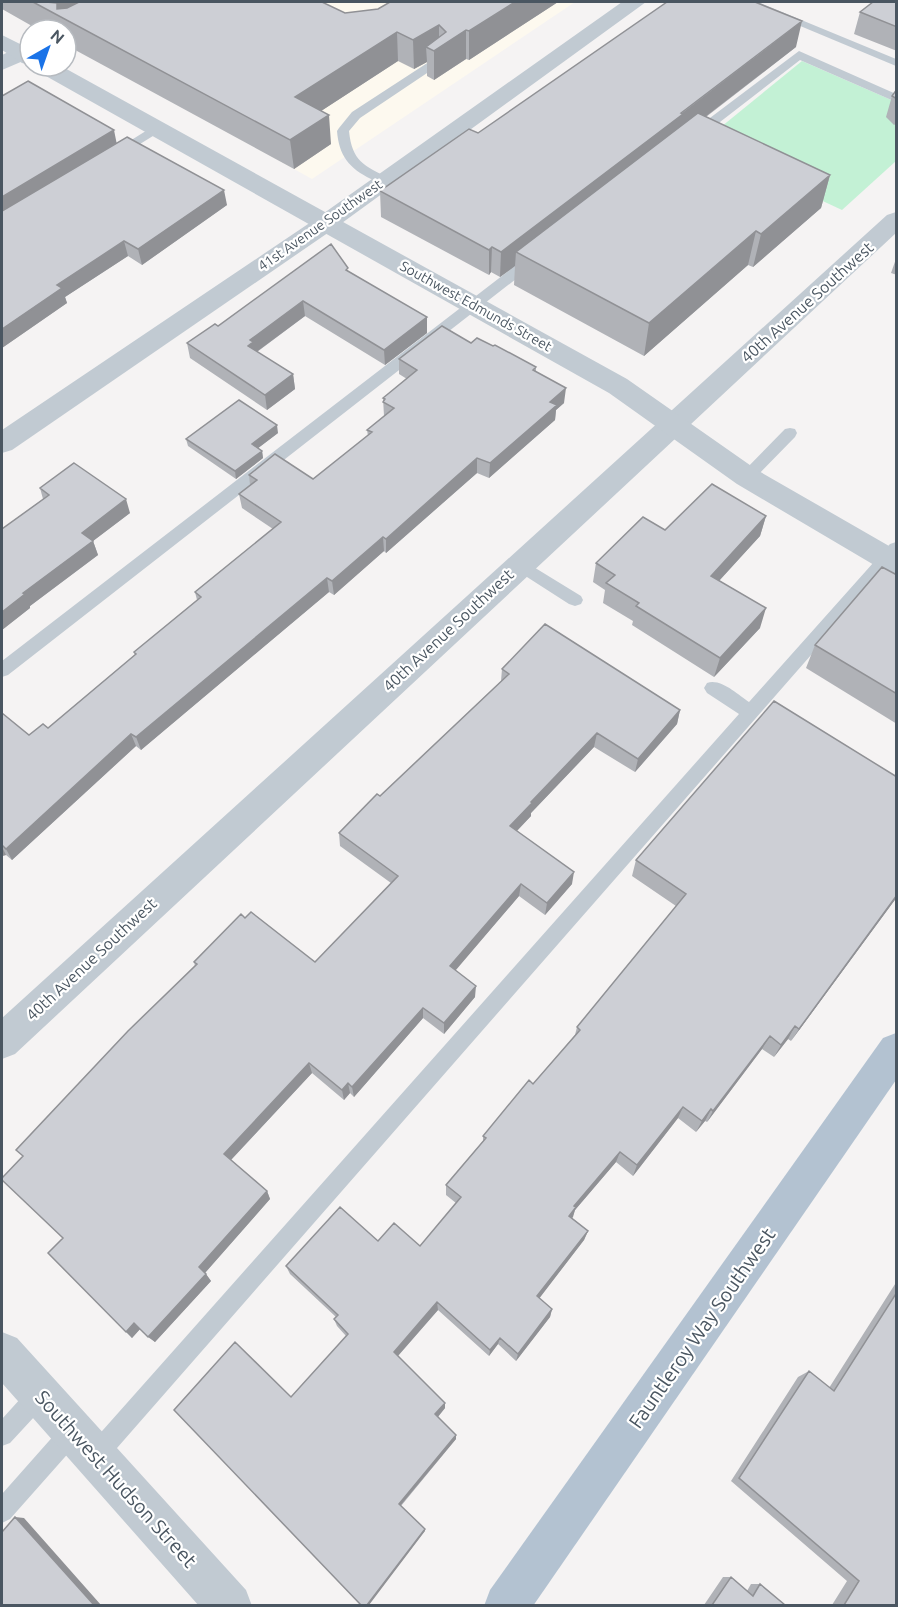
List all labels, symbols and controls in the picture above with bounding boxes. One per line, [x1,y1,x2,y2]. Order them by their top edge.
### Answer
north arrow [18,18,78,78]
text: N [47,26,68,47]
street label: 41st Avenue Southwest [255,176,386,274]
street label: 40th Avenue Southwest [737,237,877,366]
street label: Southwest Edmunds Street [397,258,555,355]
street label: 40th Avenue Southwest [379,564,517,695]
street label: 40th Avenue Southwest [22,893,160,1024]
street label: Fauntleroy Way Southwest [624,1223,780,1432]
street label: Southwest Hudson Street [31,1386,202,1572]

